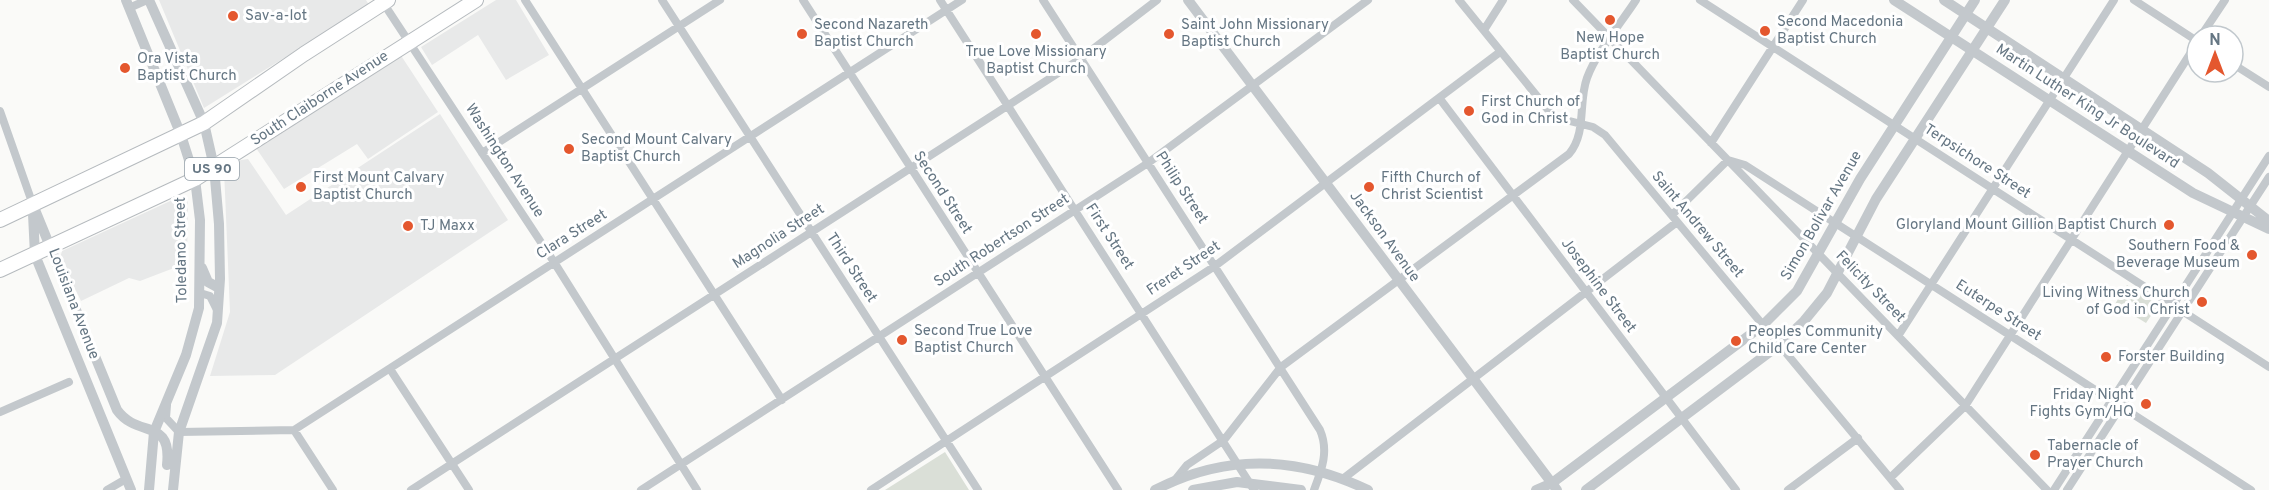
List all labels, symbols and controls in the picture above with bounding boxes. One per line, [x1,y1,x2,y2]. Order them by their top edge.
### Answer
place label: Sav-a-lot [245,7,307,26]
marker: Sav-a-lot [226,9,240,23]
marker: New Hope Baptist Church [1603,13,1617,27]
place label: Second Macedonia Baptist Church [1777,13,1903,49]
place label: Second Nazareth Baptist Church [814,16,929,52]
place label: Saint John Missionary Baptist Church [1181,16,1329,52]
marker: Second Macedonia Baptist Church [1758,24,1772,38]
north arrow [2185,24,2245,84]
marker: Second Nazareth Baptist Church [795,27,809,41]
marker: True Love Missionary Baptist Church [1029,27,1043,41]
marker: Saint John Missionary Baptist Church [1162,27,1176,41]
place label: New Hope Baptist Church [1560,29,1660,65]
text: N [2209,31,2221,51]
street label: Martin Luther King Jr Boulevard [1992,40,2182,174]
place label: True Love Missionary Baptist Church [965,43,1107,79]
street label: South Claiborne Avenue [247,47,393,151]
place label: Ora Vista Baptist Church [137,50,237,86]
marker: Ora Vista Baptist Church [118,61,132,75]
place label: First Church of God in Christ [1481,93,1580,129]
street label: Washington Avenue [460,101,548,221]
marker: First Church of God in Christ [1462,104,1476,118]
street label: Terpsichore Street [1920,120,2034,204]
place label: Second Mount Calvary Baptist Church [581,131,732,167]
marker: Second Mount Calvary Baptist Church [562,142,576,156]
street label: Second Street [908,148,976,238]
street label: Philip Street [1150,148,1212,228]
street label: Simon Bolivar Avenue [1777,148,1867,284]
road number: US 90 [185,158,239,180]
street label: Saint Andrew Street [1647,168,1747,282]
place label: First Mount Calvary Baptist Church [313,169,444,205]
place label: Fifth Church of Christ Scientist [1381,169,1483,205]
marker: First Mount Calvary Baptist Church [294,180,308,194]
marker: Fifth Church of Christ Scientist [1362,180,1376,194]
street label: Jackson Avenue [1345,188,1423,286]
street label: South Robertson Street [931,190,1073,292]
street label: Toledano Street [172,197,192,303]
street label: Magnolia Street [729,200,829,274]
street label: First Street [1081,200,1137,274]
street label: Clara Street [533,206,611,264]
place label: Gloryland Mount Gillion Baptist Church [1896,216,2157,235]
place label: TJ Maxx [420,217,475,236]
marker: Gloryland Mount Gillion Baptist Church [2162,218,2176,232]
marker: TJ Maxx [401,219,415,233]
street label: Third Street [821,229,881,307]
street label: Josephine Street [1556,235,1640,337]
street label: Freret Street [1144,237,1224,301]
place label: Southern Food & Beverage Museum [2116,237,2240,273]
street label: Louisiana Avenue [43,246,103,362]
street label: Felicity Street [1831,247,1909,327]
marker: Southern Food & Beverage Museum [2245,248,2259,262]
street label: Euterpe Street [1952,276,2044,346]
place label: Living Witness Church of God in Christ [2042,284,2190,320]
marker: Living Witness Church of God in Christ [2195,295,2209,309]
place label: Second True Love Baptist Church [914,322,1032,358]
place label: Peoples Community Child Care Center [1748,323,1883,359]
marker: Second True Love Baptist Church [895,333,909,347]
marker: Peoples Community Child Care Center [1729,334,1743,348]
place label: Forster Building [2118,348,2225,367]
marker: Forster Building [2099,350,2113,364]
place label: Friday Night Fights Gym/HQ [2029,386,2134,422]
marker: Friday Night Fights Gym/HQ [2139,397,2153,411]
place label: Tabernacle of Prayer Church [2047,437,2143,473]
marker: Tabernacle of Prayer Church [2028,448,2042,462]

